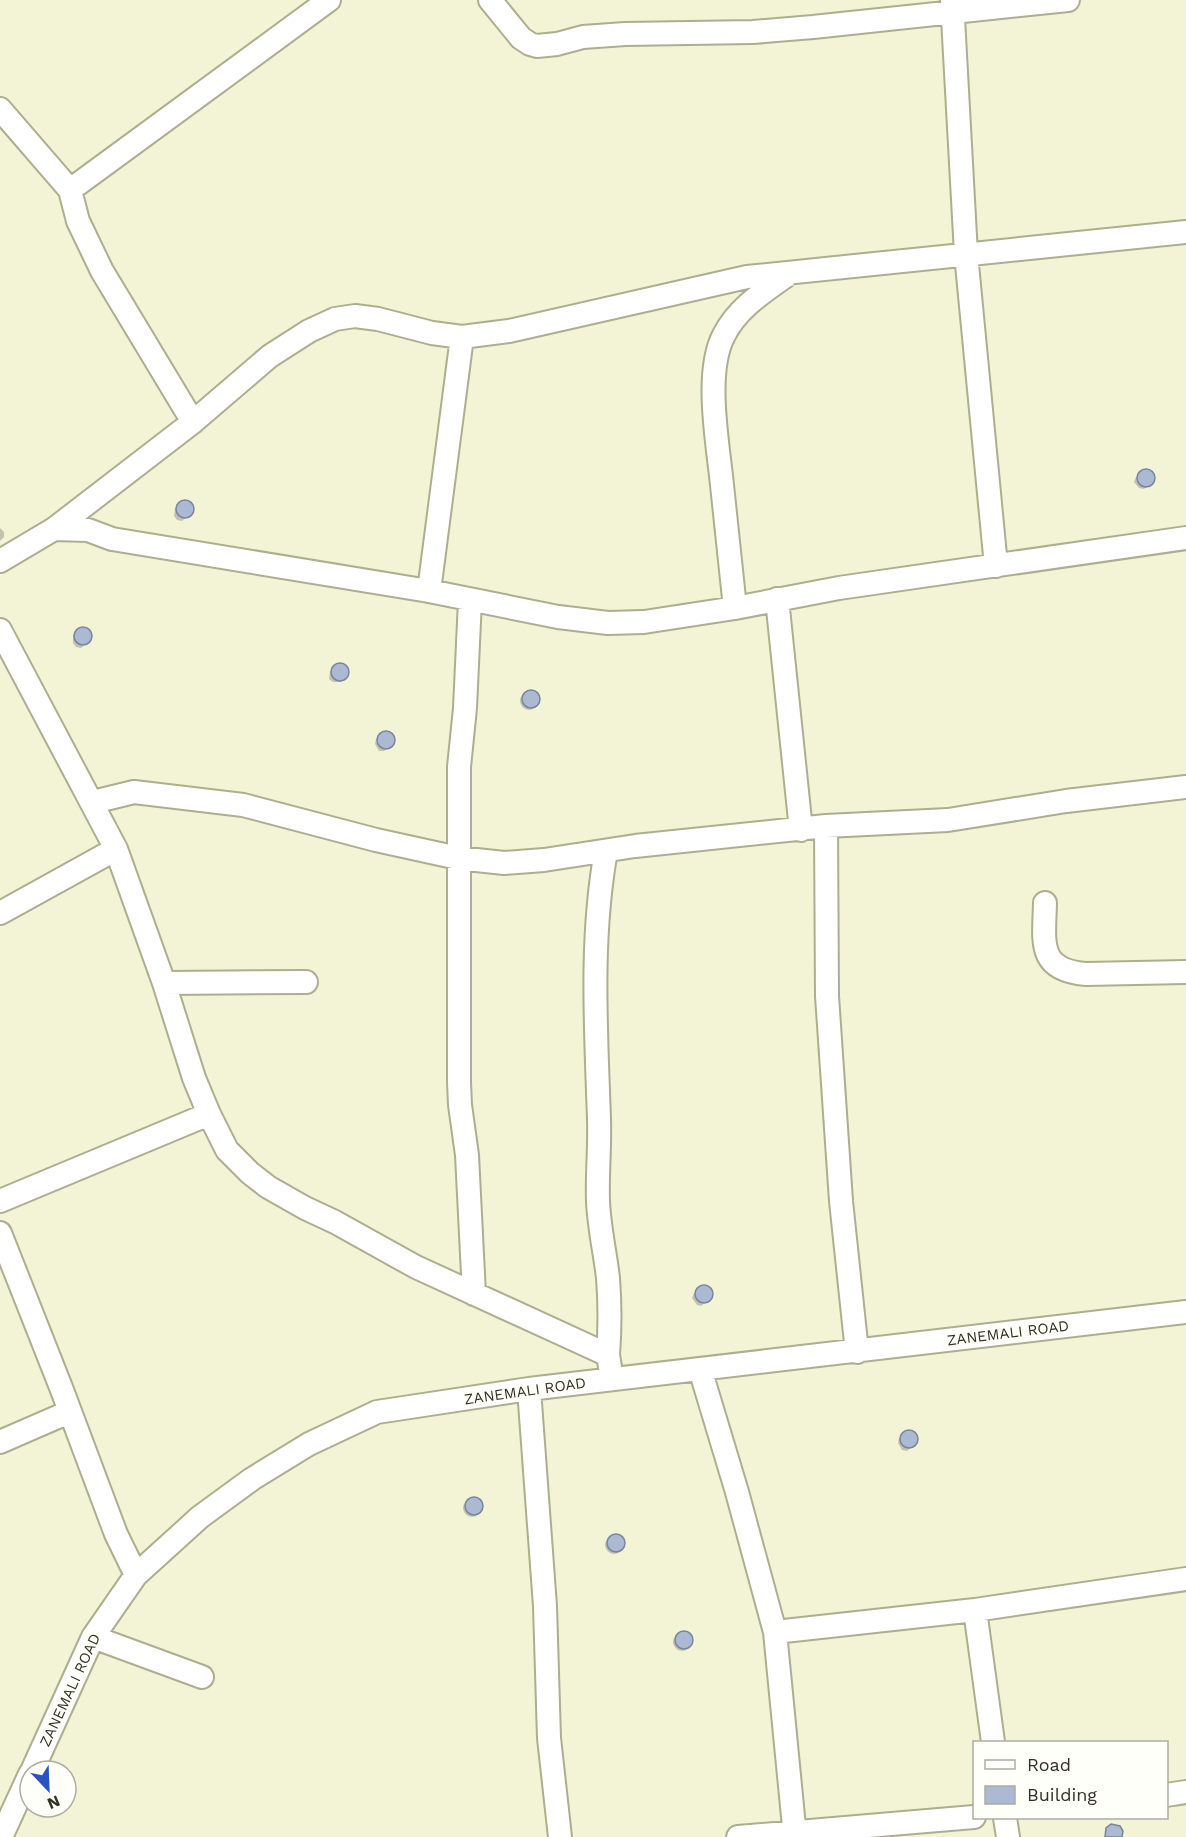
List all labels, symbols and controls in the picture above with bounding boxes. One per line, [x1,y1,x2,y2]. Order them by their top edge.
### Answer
street label: ZANEMALI ROAD [946,1317,1070,1349]
street label: ZANEMALI ROAD [463,1374,587,1408]
street label: ZANEMALI ROAD [36,1631,104,1749]
legend [973,1741,1168,1819]
text: Road [1027,1754,1071,1775]
north arrow [18,1759,78,1819]
text: Building [1027,1784,1097,1805]
text: N [44,1791,63,1813]

